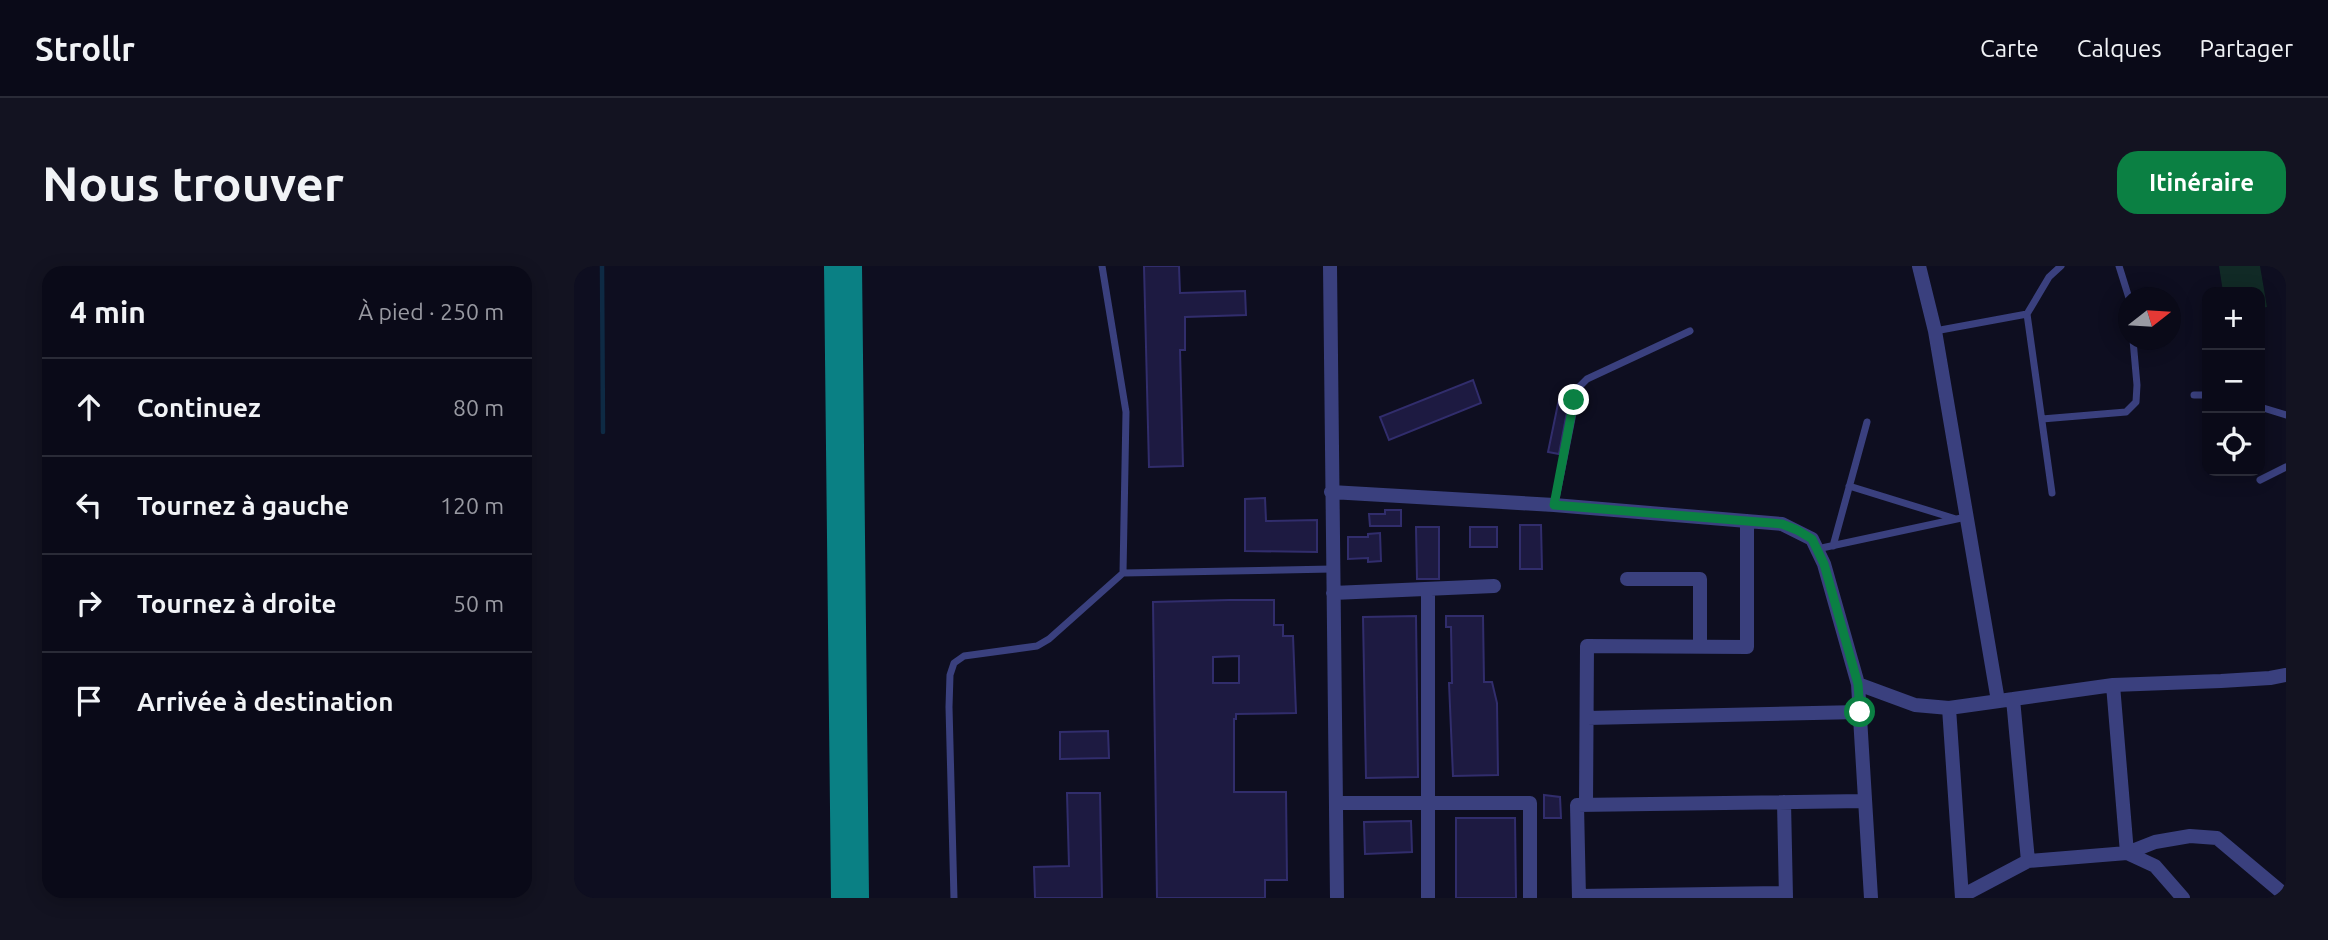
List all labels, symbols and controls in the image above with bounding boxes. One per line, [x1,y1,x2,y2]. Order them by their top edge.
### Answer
text: Strollr [35,30,135,67]
text: Carte [1980,35,2039,62]
text: Calques [2077,35,2162,62]
text: Partager [2200,35,2293,62]
button: Itinéraire [2117,151,2286,214]
text: Nous trouver [42,155,344,210]
north arrow [2118,287,2181,350]
map controls [2202,287,2265,476]
button: + [2202,287,2265,350]
text: 4 min [70,295,146,329]
text: À pied · 250 m [358,299,504,324]
button: − [2202,350,2265,413]
route end [1558,384,1589,415]
icon: ahead [70,388,108,426]
text: Continuez [137,393,261,422]
text: 80 m [453,395,504,420]
button: locate [2202,413,2265,476]
icon: left [70,486,108,524]
text: Tournez à gauche [137,491,349,520]
text: 120 m [440,493,504,518]
icon: right [70,584,108,622]
text: Tournez à droite [137,589,336,618]
text: 50 m [453,591,504,616]
icon: arrive [70,682,108,720]
text: Arrivée à destination [137,687,393,716]
route start [1844,696,1875,727]

